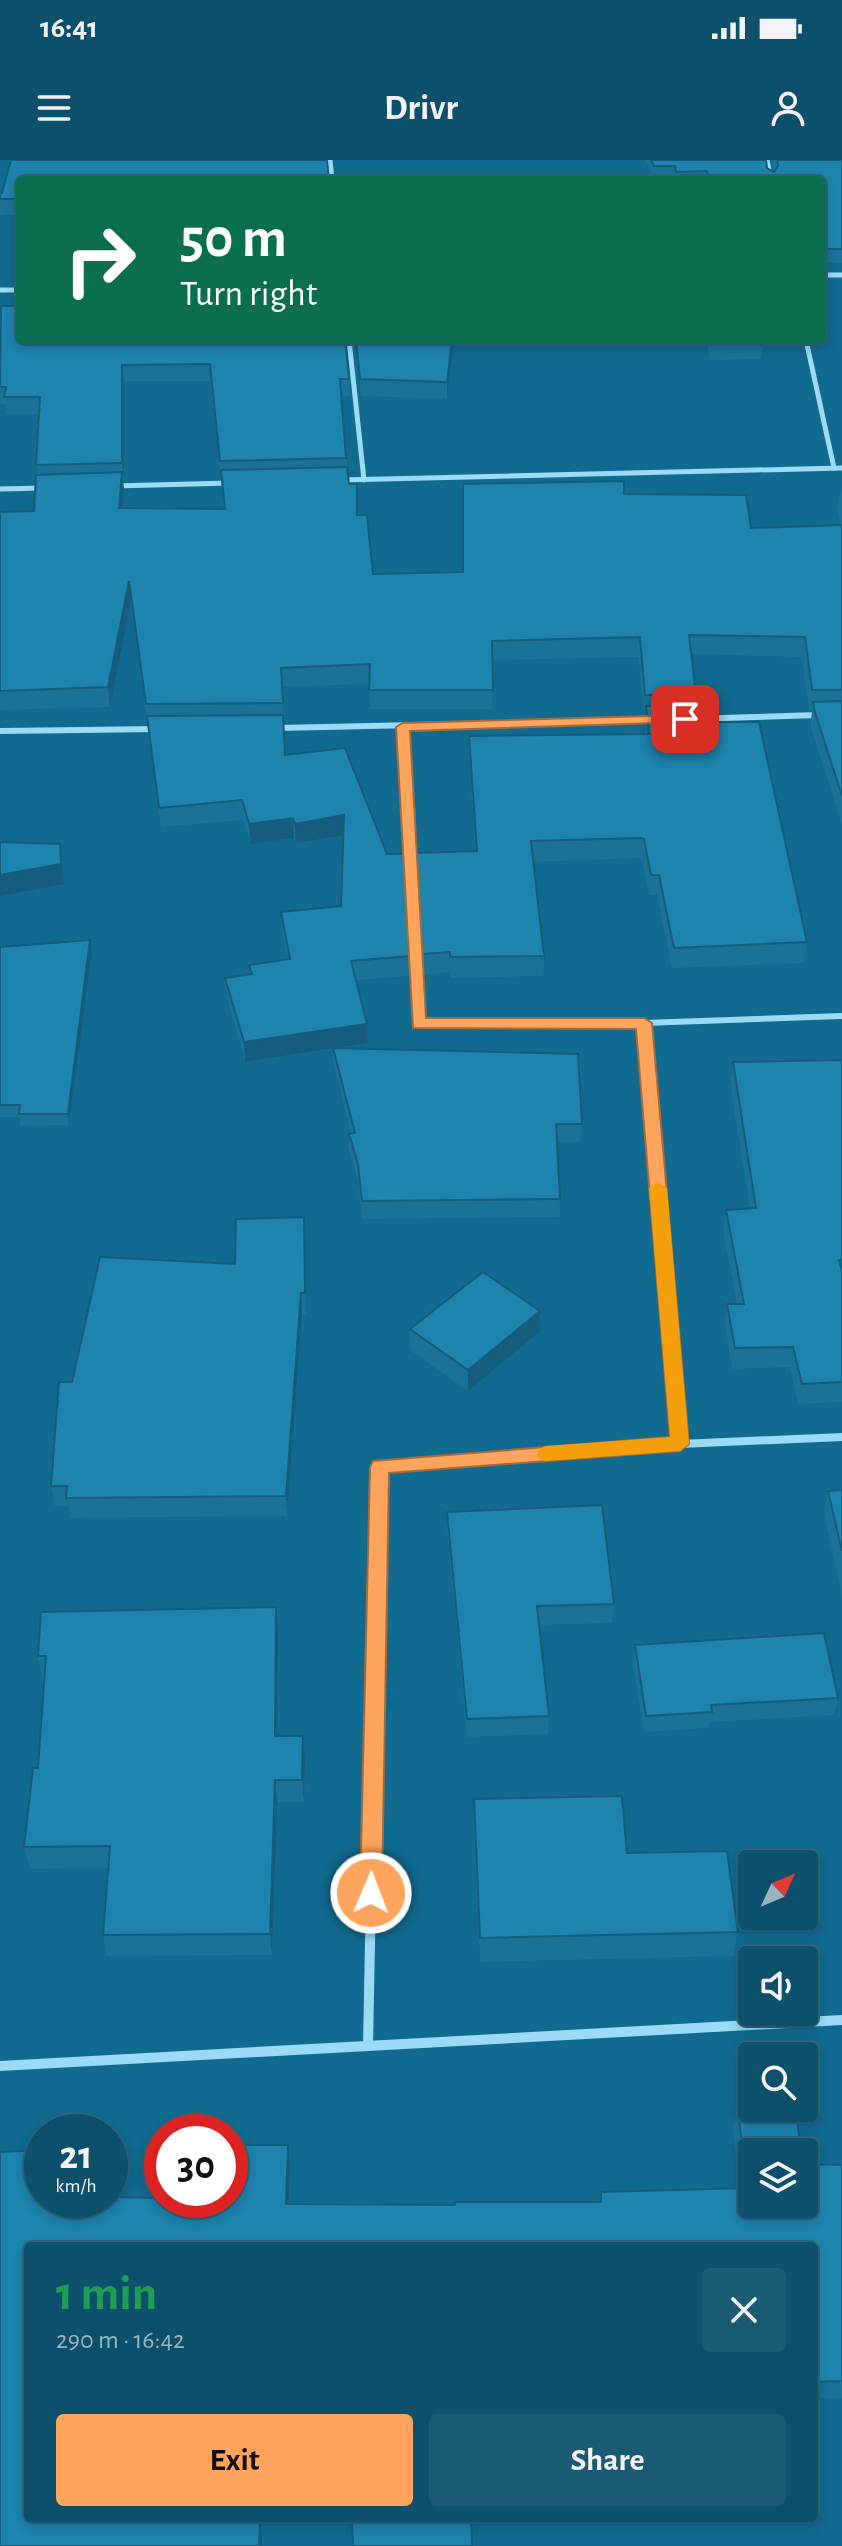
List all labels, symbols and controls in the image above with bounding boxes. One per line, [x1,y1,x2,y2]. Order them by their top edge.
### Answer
text: 16:41 [40,13,98,43]
icon: menu [32,86,76,130]
icon: person [766,86,810,130]
text: Drivr [384,90,458,126]
icon: right [48,208,152,312]
text: 50 m [180,211,287,267]
text: Turn right [180,276,317,312]
pin [651,685,719,753]
icon: arrive [663,697,707,741]
north arrow [738,1850,818,1930]
map controls [738,1850,818,2218]
position arrow [329,1851,413,1935]
button: sound [738,1946,818,2026]
button: search [738,2042,818,2122]
speed limit sign: 30 [144,2114,248,2218]
text: 21 [59,2136,93,2176]
button: layers [738,2138,818,2218]
text: km/h [55,2176,97,2196]
button: close [702,2268,786,2352]
text: 1 min [56,2271,157,2319]
text: 290 m · 16:42 [56,2327,185,2353]
button: Exit [56,2414,413,2506]
button: Share [429,2414,786,2506]

